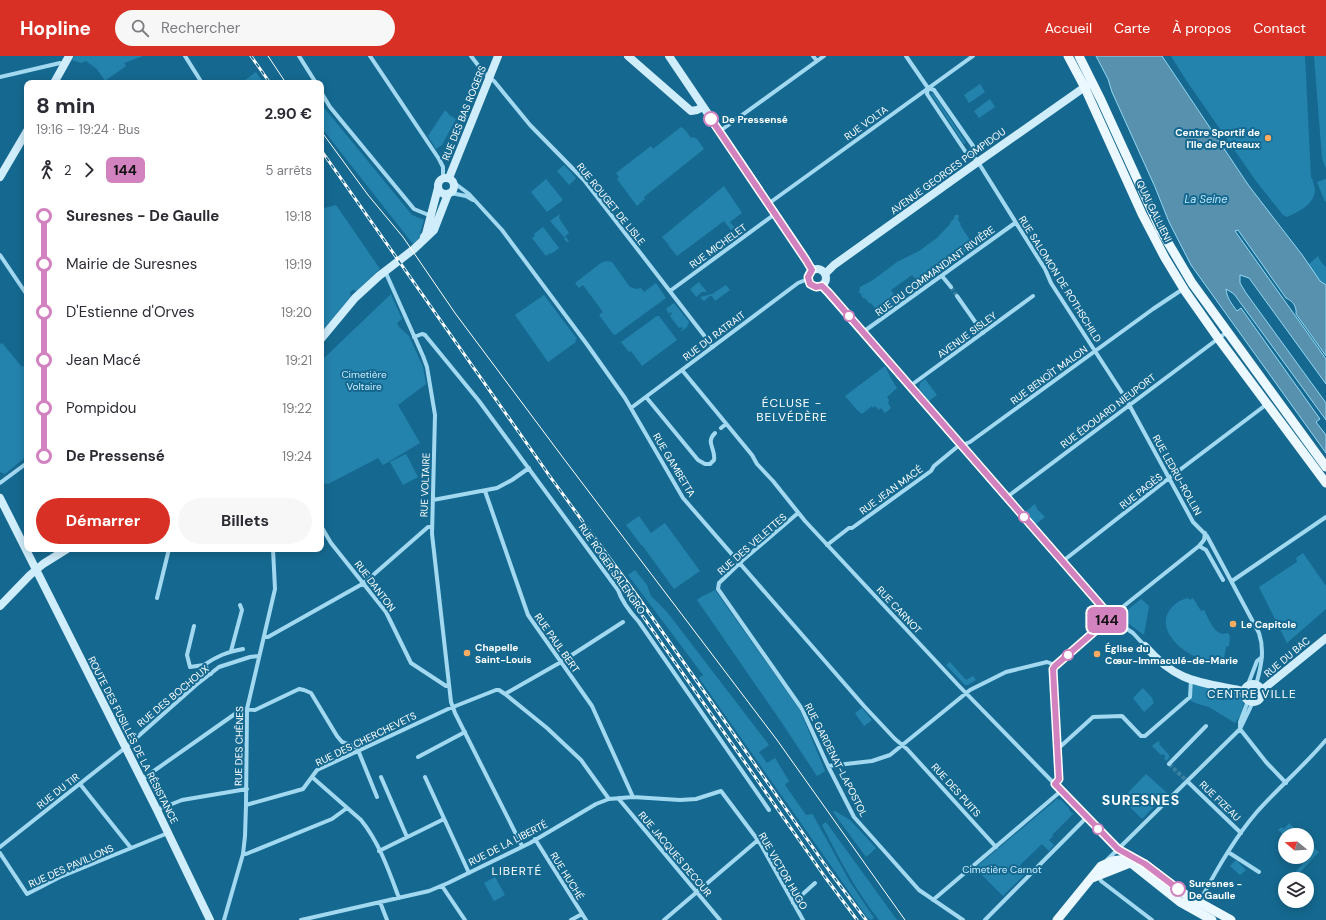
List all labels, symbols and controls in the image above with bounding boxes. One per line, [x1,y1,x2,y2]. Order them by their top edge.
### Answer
search box [115,10,395,46]
text: Hopline [20,16,91,41]
icon: search [129,17,151,39]
text: Rechercher [161,18,240,38]
text: Accueil [1045,19,1092,37]
text: Carte [1114,19,1150,37]
text: À propos [1172,19,1231,37]
text: Contact [1253,19,1306,37]
street label: RUE DES BAS ROGERS [439,63,489,162]
text: 8 min [36,91,95,120]
street label: RUE VOLTA [842,103,891,143]
text: 2.90 € [265,104,312,124]
marker: De Pressensé [703,111,719,127]
place label: De Pressensé [722,113,788,126]
text: 19:16 – 19:24 · Bus [36,121,140,138]
street label: AVENUE GEORGES POMPIDOU [888,125,1008,217]
place label: Centre Sportif de l'Ile de Puteaux [1175,126,1260,151]
marker: Centre Sportif de l'Ile de Puteaux [1263,133,1273,143]
icon: walk [36,159,58,181]
icon: forward [78,159,100,181]
street label: RUE ROUGET DE LISLE [574,160,648,248]
text: 144 [114,161,137,179]
text: 2 [64,162,72,179]
text: 5 arrêts [265,162,312,179]
street label: QUAI GALLIENI [1133,178,1175,244]
water label: La Seine [1185,192,1227,206]
text: Suresnes - De Gaulle [66,206,219,226]
text: 19:18 [285,208,312,225]
street label: RUE SALOMON DE ROTHSCHILD [1016,213,1104,345]
street label: RUE MICHELET [687,221,750,271]
street label: RUE DU COMMANDANT RIVIÈRE [873,223,998,319]
text: Mairie de Suresnes [66,254,197,274]
text: 19:19 [285,256,312,273]
text: D'Estienne d'Orves [66,302,195,322]
text: 19:20 [281,304,312,321]
street label: RUE DU RATRAIT [680,308,748,364]
street label: AVENUE SISLEY [935,309,999,361]
unlabelled marker [843,310,855,322]
street label: RUE BENOÎT MALON [1008,343,1090,407]
text: Jean Macé [66,350,141,370]
text: 19:21 [286,352,312,369]
park label: Cimetière Voltaire [341,368,387,393]
street label: RUE ÉDOUARD NIEUPORT [1058,371,1159,451]
district label: ÉCLUSE - BELVÉDÈRE [756,395,828,425]
text: Pompidou [66,398,136,418]
text: 19:22 [282,400,312,417]
street label: RUE GAMBETTA [650,431,698,500]
street label: RUE LEDRU-ROLLIN [1150,432,1205,518]
text: De Pressensé [66,446,165,466]
text: 19:24 [282,448,312,465]
street label: RUE VOLTAIRE [417,452,433,517]
street label: RUE JEAN MACÉ [857,462,925,517]
street label: RUE PAGÈS [1117,470,1165,512]
button: Démarrer [36,498,170,544]
button: Billets [178,498,312,544]
street label: RUE DES VELETTES [715,510,790,578]
unlabelled marker [1018,511,1030,523]
street label: RUE ROGER SALENGRO [576,521,648,617]
street label: RUE DANTON [352,558,398,614]
street label: RUE CARNOT [874,584,925,637]
line badge: 144 [1084,607,1130,633]
street label: RUE PAUL BERT [532,611,583,676]
text: 144 [1095,611,1119,629]
place label: Le Capitole [1241,618,1296,631]
marker: Le Capitole [1228,619,1238,629]
street label: RUE DU BAC [1261,634,1313,680]
place label: Chapelle Saint-Louis [475,641,532,666]
place label: Église du Cœur-Immaculé-de-Marie [1105,642,1238,667]
marker: Chapelle Saint-Louis [462,648,472,658]
unlabelled marker [1062,649,1074,661]
marker: Église du Cœur-Immaculé-de-Marie [1092,649,1102,659]
street label: ROUTE DES FUSILLÉS DE LA RÉSISTANCE [85,654,181,826]
street label: RUE DES BOCHOUX [134,662,212,730]
district label: CENTRE VILLE [1207,686,1297,702]
street label: RUE GARDENAT-LAPOSTOL [802,701,870,819]
street label: RUE DES CHÊNES [232,706,246,786]
street label: RUE DES CHERCHEVETS [313,709,419,769]
street label: RUE DES PUITS [929,760,984,820]
street label: RUE DU TIR [34,770,82,812]
street label: RUE FIZEAU [1197,778,1243,824]
district label: SURESNES [1102,791,1180,809]
street label: RUE JACQUES DECOUR [636,809,714,899]
street label: RUE DE LA LIBERTÉ [466,817,550,869]
unlabelled marker [1092,823,1104,835]
north arrow [1278,828,1314,864]
map controls [1278,828,1314,908]
street label: RUE VICTOR HUGO [756,830,811,912]
street label: RUE DES PAVILLONS [26,841,116,891]
street label: RUE HUCHÉ [547,850,587,903]
district label: LIBERTÉ [492,863,542,879]
park label: Cimetière Carnot [962,863,1042,876]
button: layers [1278,872,1314,908]
place label: Suresnes - De Gaulle [1189,877,1242,902]
marker: Suresnes - De Gaulle [1170,881,1186,897]

